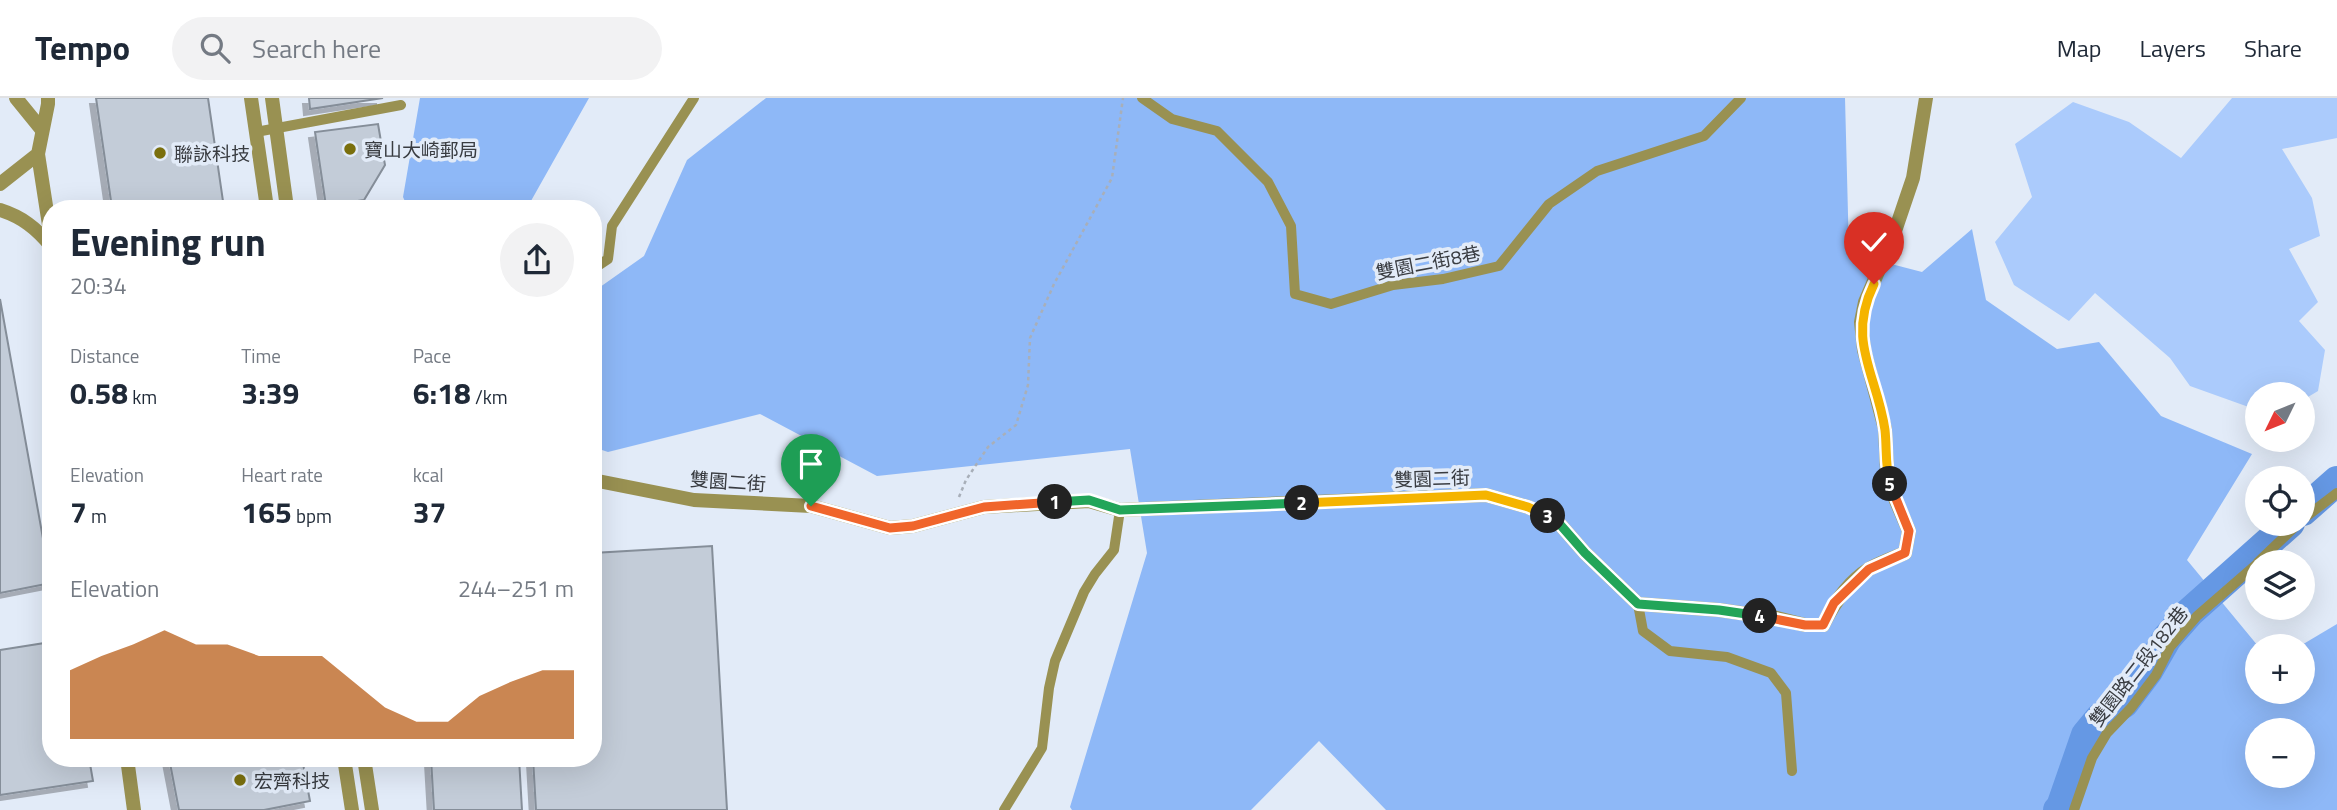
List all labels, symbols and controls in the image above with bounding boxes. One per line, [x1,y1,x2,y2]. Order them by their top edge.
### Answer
search box [172,17,662,80]
text: Tempo [35,23,130,73]
icon: search [196,29,234,67]
text: Search here [252,29,381,68]
text: Map [2057,30,2102,66]
text: Layers [2140,30,2206,66]
text: Share [2244,30,2302,66]
place label: 寶山大崎郵局 [364,135,478,164]
place label: 聯詠科技 [174,139,250,168]
marker: 寶山大崎郵局 [342,141,358,157]
marker: 聯詠科技 [152,145,168,161]
pin [1844,212,1904,284]
text: Evening run [70,213,266,271]
button: share [500,223,574,297]
icon: check [1855,223,1893,261]
street label: 雙園二街8巷 [1373,238,1483,286]
text: 20:34 [70,268,127,303]
text: Distance [70,341,139,370]
text: Time [241,341,281,370]
text: Pace [413,341,451,370]
text: 0.58 [70,370,128,416]
text: 3:39 [241,370,299,416]
text: 6:18 [413,370,471,416]
text: km [128,382,157,411]
text: /km [471,382,508,411]
north arrow [2245,382,2315,452]
map controls [2245,382,2315,788]
pin [781,434,841,506]
icon: arrive [792,445,830,483]
text: Elevation [70,460,144,489]
text: Heart rate [241,460,323,489]
text: kcal [413,460,444,489]
street label: 雙園二街 [1394,462,1470,494]
street label: 雙園二街 [689,464,767,498]
pin: 5 [1872,466,1908,502]
button: locate [2245,466,2315,536]
text: 5 [1884,469,1895,498]
pin: 1 [1038,484,1072,520]
pin: 2 [1284,486,1320,520]
text: 1 [1049,487,1060,516]
text: 2 [1296,488,1307,517]
text: 7 [70,489,87,535]
text: 165 [241,489,292,535]
text: 37 [413,489,446,535]
pin: 3 [1530,498,1566,534]
text: m [87,501,107,530]
text: bpm [292,501,332,530]
text: 3 [1542,501,1553,530]
button: layers [2245,550,2315,620]
text: Elevation [70,571,159,606]
text: 244–251 m [458,571,574,606]
pin: 4 [1742,598,1778,634]
street label: 雙園路二段182巷 [2082,600,2194,732]
text: 4 [1754,601,1765,630]
button: + [2245,634,2315,704]
button: − [2245,718,2315,788]
place label: 宏齊科技 [254,766,330,795]
marker: 宏齊科技 [232,772,248,788]

